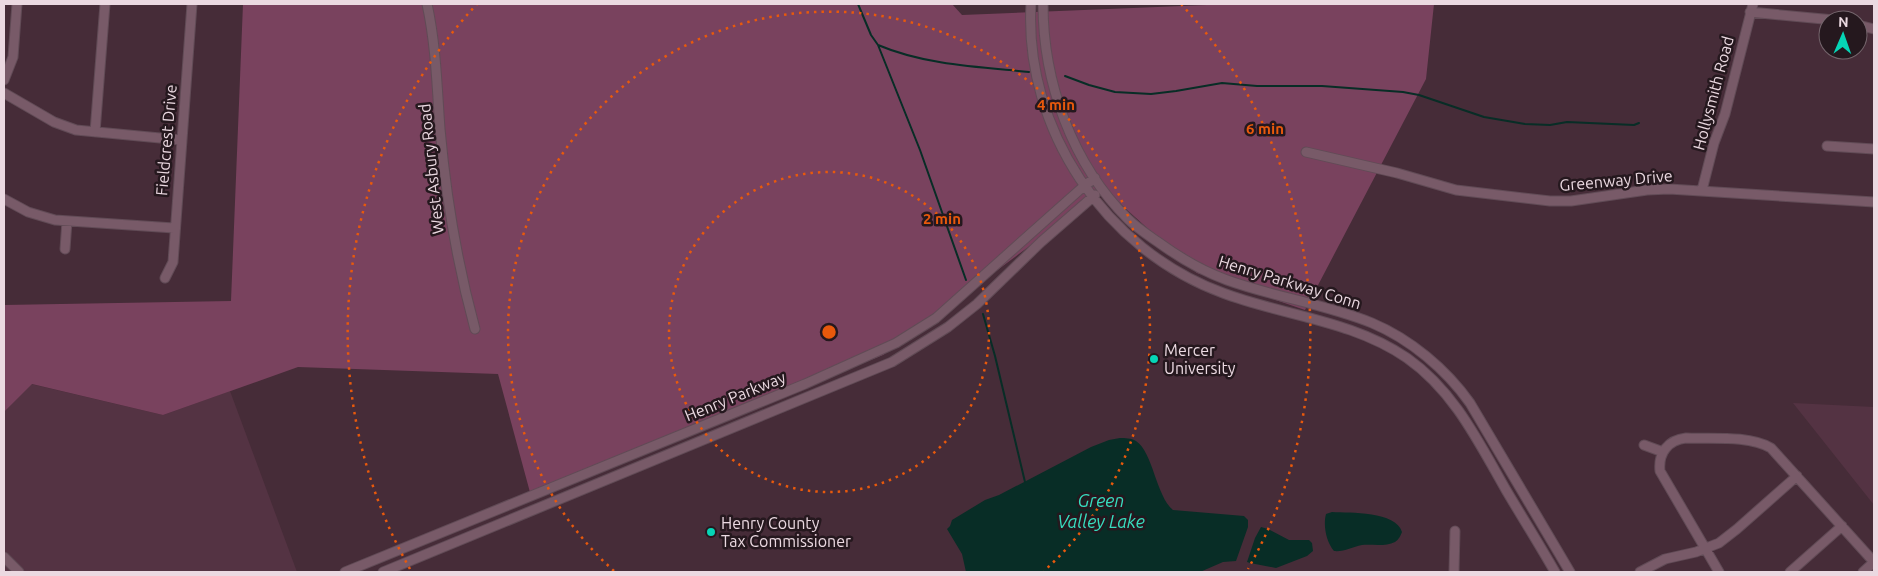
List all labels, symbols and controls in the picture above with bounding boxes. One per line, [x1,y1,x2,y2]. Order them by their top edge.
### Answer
north arrow [1818,10,1868,60]
text: N [1838,14,1849,30]
street label: Hollysmith Road [1689,34,1737,152]
street label: Fieldcrest Drive [152,84,180,196]
text: 4 min [1037,96,1075,113]
street label: West Asbury Road [415,103,447,235]
text: 6 min [1246,120,1284,137]
street label: Greenway Drive [1559,166,1673,194]
text: 2 min [923,210,961,227]
street label: Henry Parkway Conn [1217,252,1363,312]
centre of rings [820,323,838,341]
place label: Mercer University [1164,341,1236,377]
marker: Mercer University [1148,353,1160,365]
street label: Henry Parkway [682,367,788,424]
water label: Green Valley Lake [1057,490,1145,531]
place label: Henry County Tax Commissioner [721,514,851,550]
marker: Henry County Tax Commissioner [705,526,717,538]

